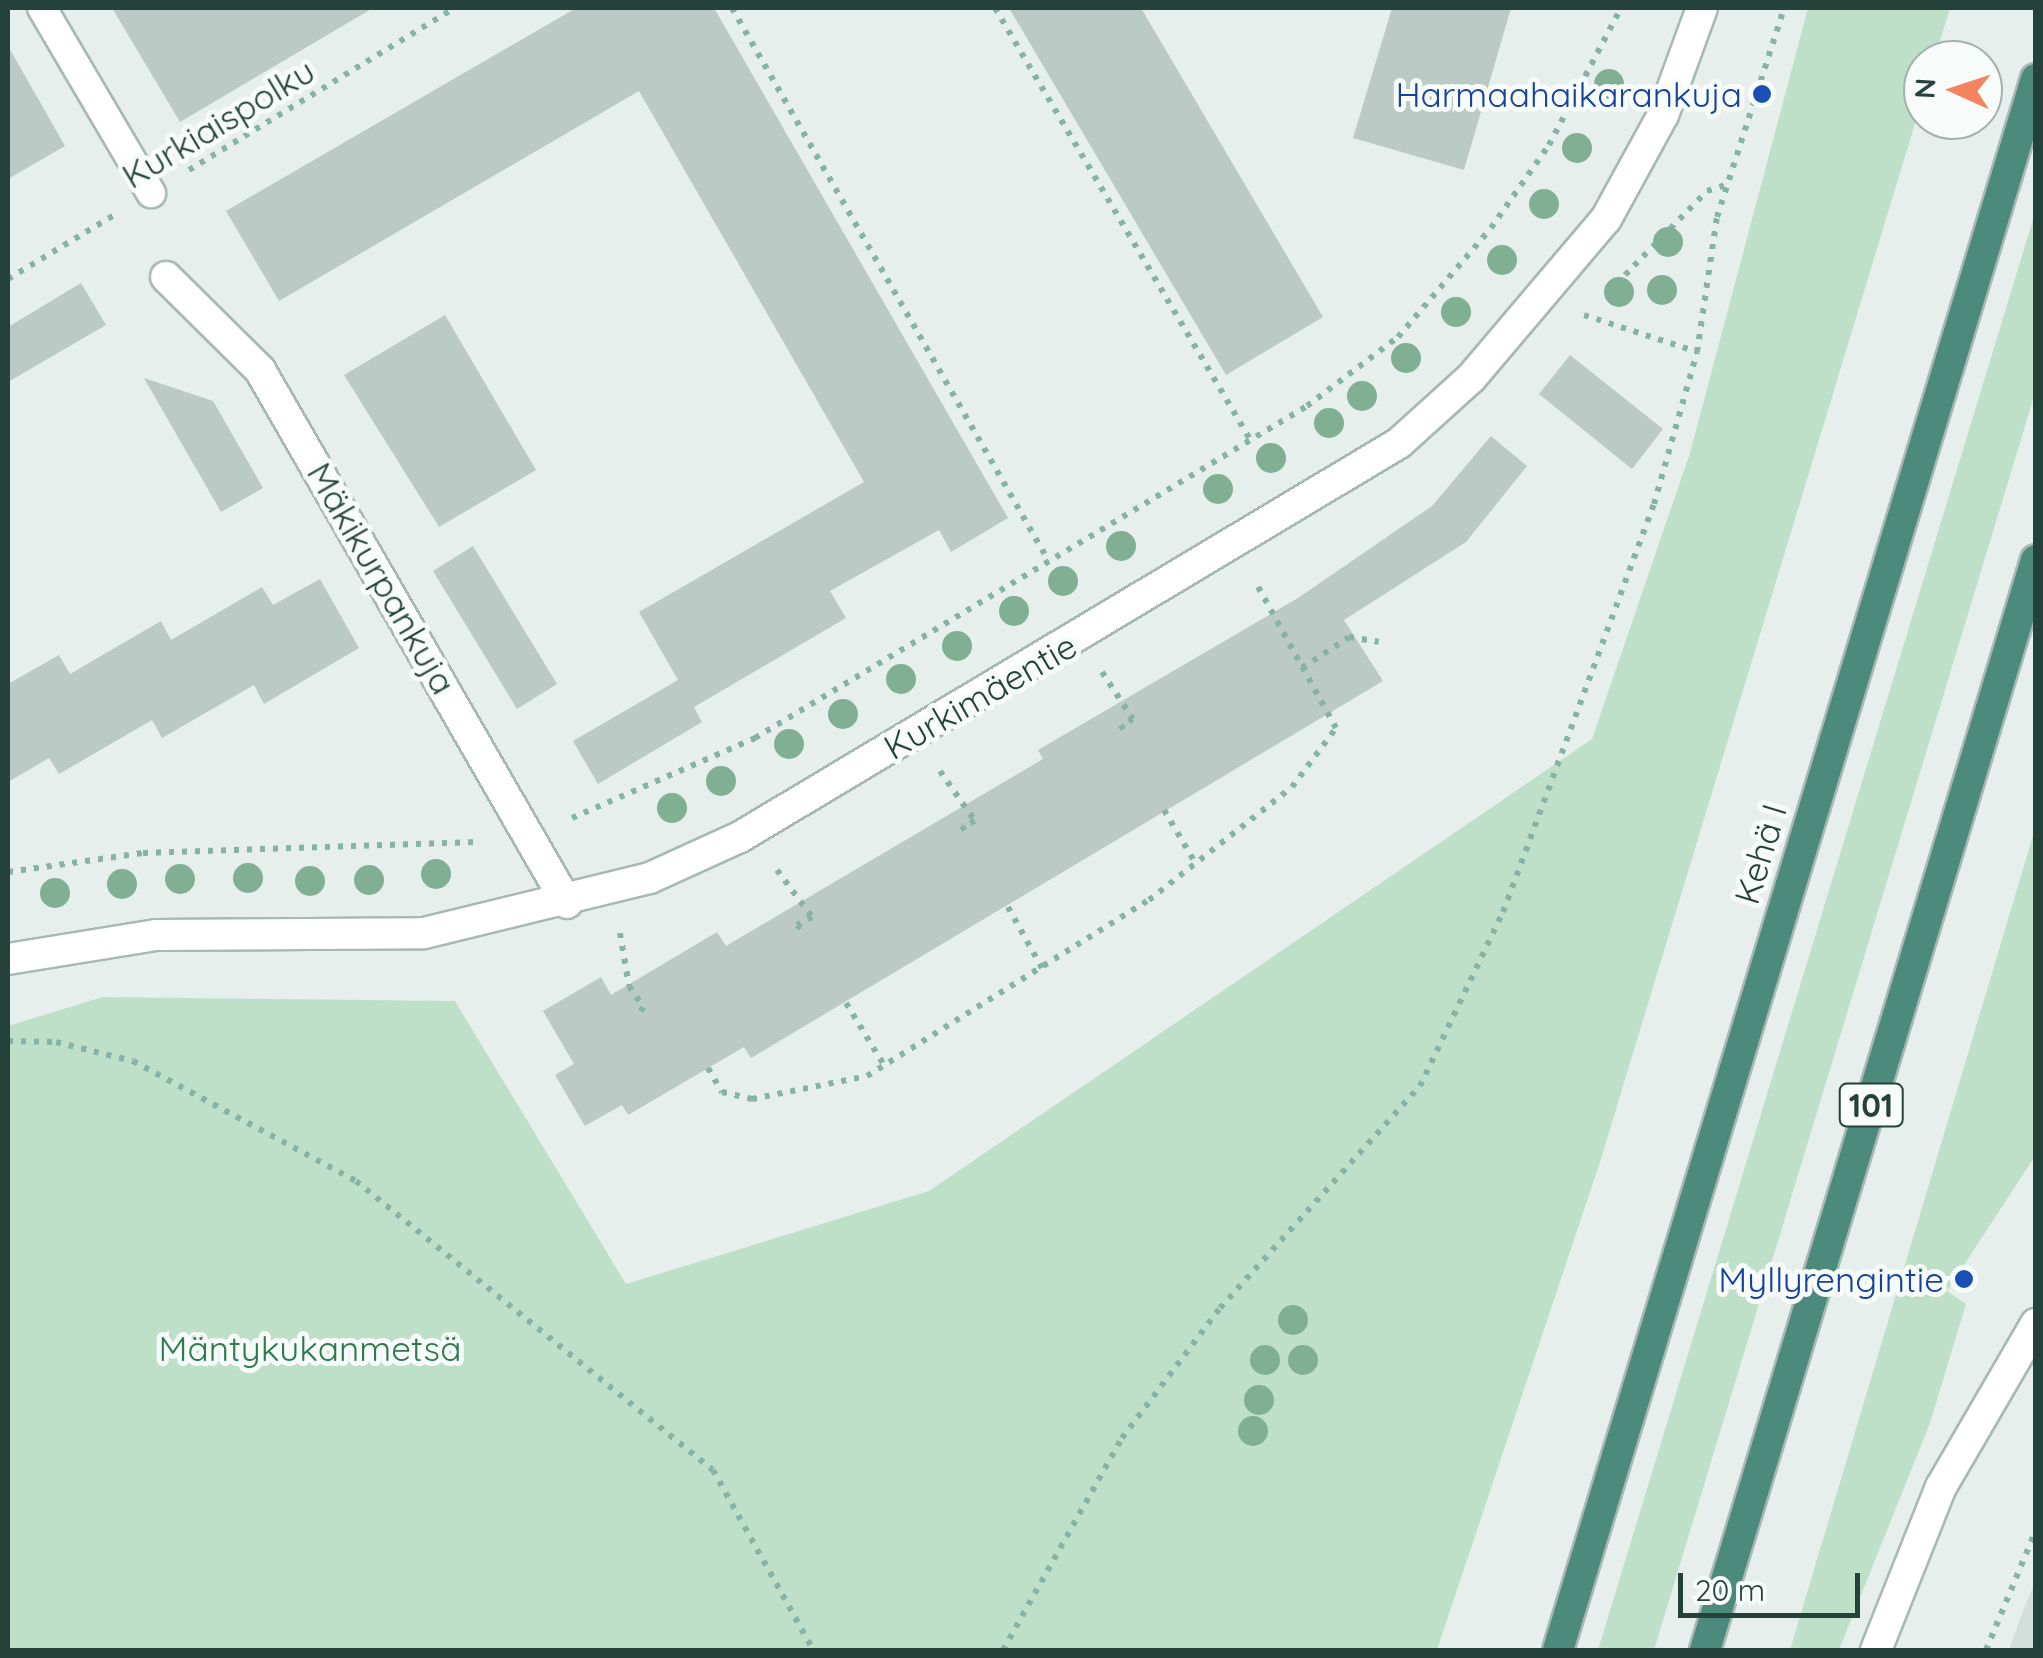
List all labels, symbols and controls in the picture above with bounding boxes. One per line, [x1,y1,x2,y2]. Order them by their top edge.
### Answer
north arrow [1903,40,2003,140]
street label: Kurkiaispolku [114,49,322,197]
place label: Harmaahaikarankuja [1395,73,1742,115]
text: N [1907,77,1943,100]
marker: Harmaahaikarankuja [1751,83,1773,105]
street label: Mäkikurpankuja [299,455,465,701]
street label: Kurkimäentie [876,624,1084,768]
street label: Kehä I [1725,799,1795,909]
road number: 101 [1838,1078,1904,1132]
place label: Myllyrengintie [1718,1258,1944,1300]
marker: Myllyrengintie [1953,1268,1975,1290]
park label: Mäntykukanmetsä [159,1327,461,1369]
scale bar [1683,1553,1866,1615]
text: 20 m [1695,1571,1765,1609]

